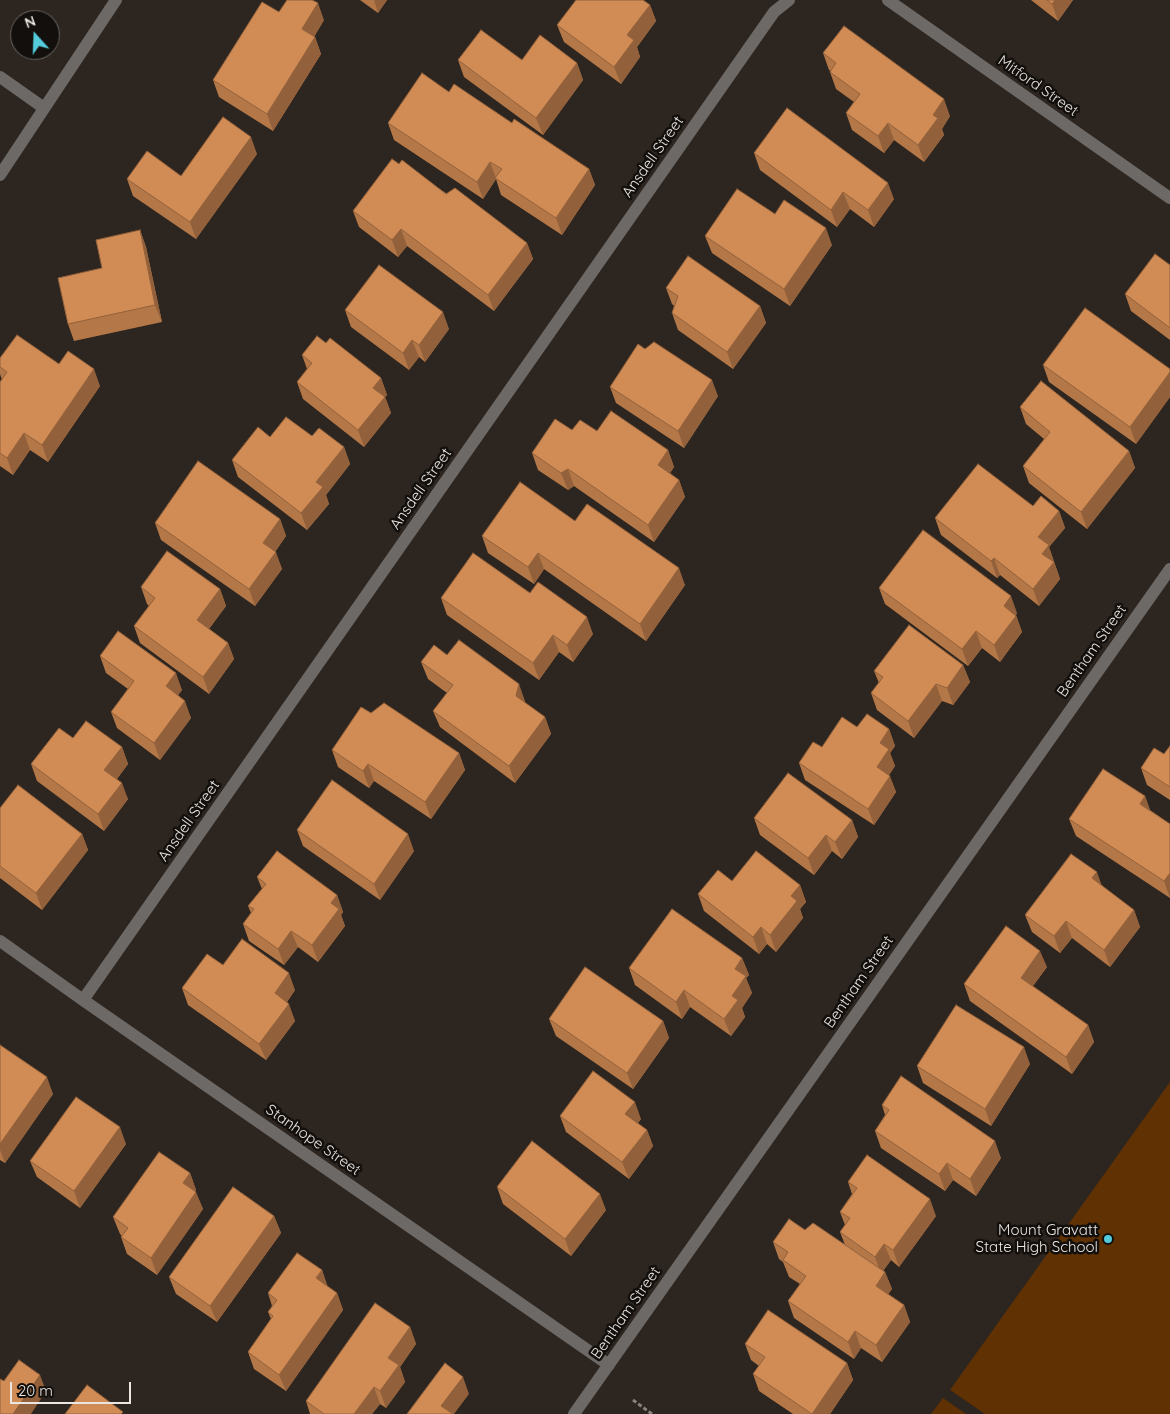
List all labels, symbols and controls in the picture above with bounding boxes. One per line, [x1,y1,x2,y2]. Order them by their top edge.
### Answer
north arrow [10,10,60,60]
text: N [22,12,38,32]
street label: Mitford Street [994,52,1082,120]
street label: Ansdell Street [618,113,688,201]
street label: Ansdell Street [386,445,456,533]
street label: Bentham Street [1054,601,1130,701]
street label: Ansdell Street [154,777,224,865]
street label: Bentham Street [821,932,897,1032]
street label: Stanhope Street [262,1101,364,1179]
place label: Mount Gravatt State High School [976,1221,1098,1256]
marker: Mount Gravatt State High School [1102,1233,1114,1245]
street label: Bentham Street [588,1263,664,1363]
scale bar [12,1372,134,1404]
text: 20 m [18,1381,53,1400]

